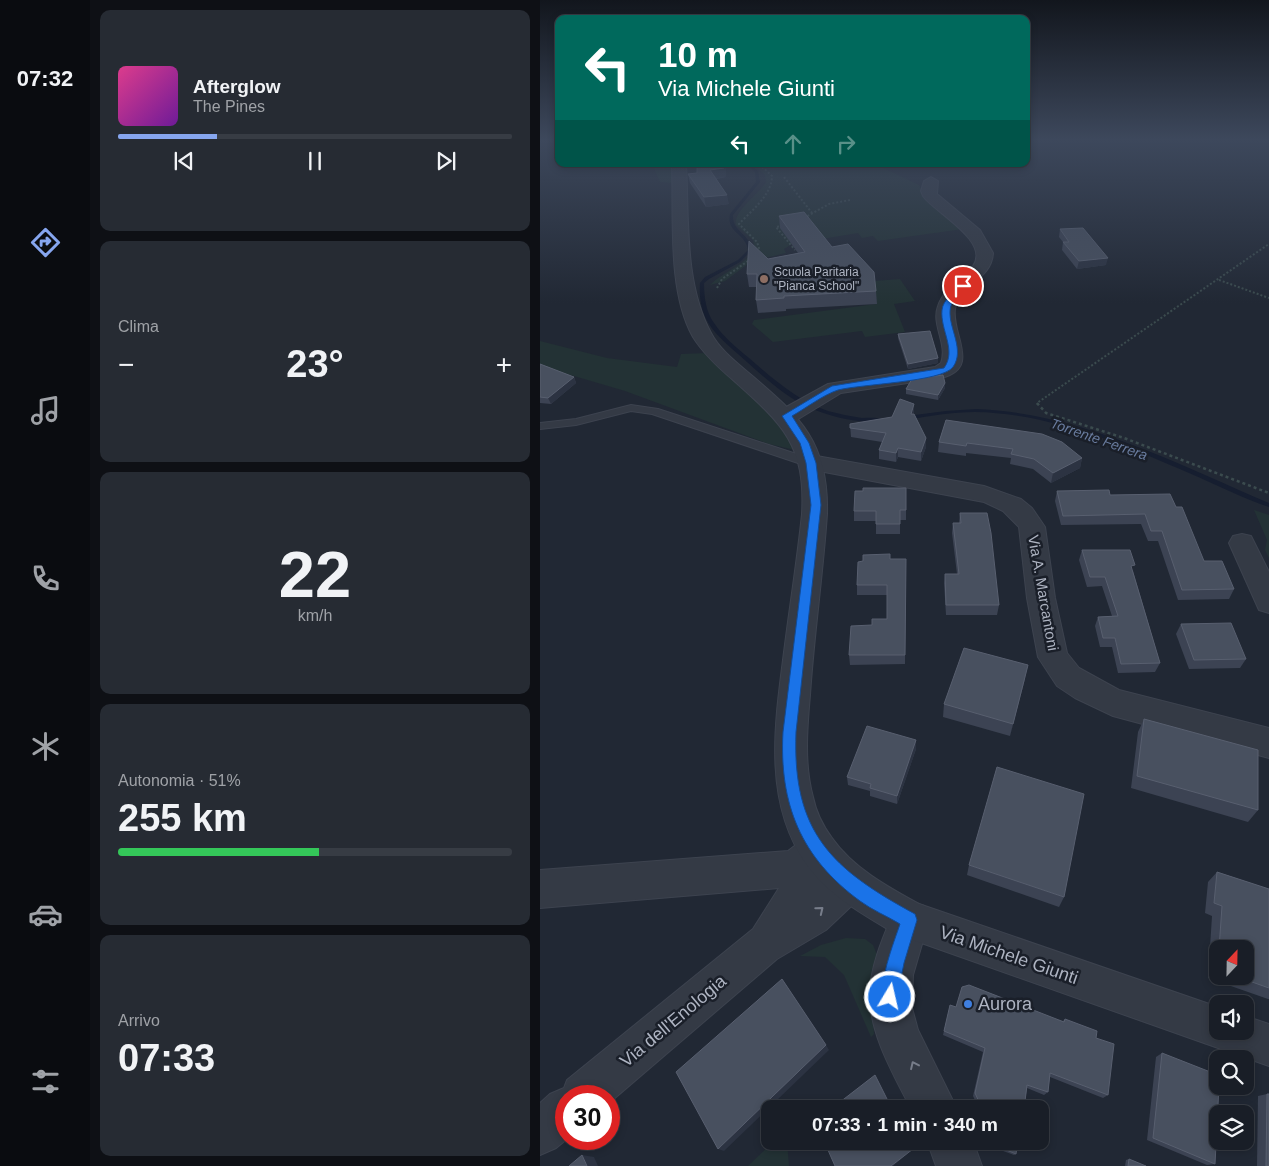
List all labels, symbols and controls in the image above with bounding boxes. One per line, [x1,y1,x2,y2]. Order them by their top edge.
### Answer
icon: left [575,35,640,100]
text: 10 m [658,35,738,74]
text: 07:32 [17,66,73,91]
text: Afterglow [193,76,281,97]
text: Via Michele Giunti [658,76,835,101]
text: The Pines [193,98,265,115]
icon: left [726,130,754,158]
icon: ahead [779,130,807,158]
icon: right [832,130,860,158]
icon: previous [170,147,198,175]
icon: pause [301,147,329,175]
icon: next [432,147,460,175]
icon: directions [28,225,63,260]
place label: Scuola Paritaria "Pianca School" [774,265,859,293]
pin [942,265,984,307]
icon: arrive [949,272,977,300]
marker: Scuola Paritaria "Pianca School" [758,273,770,285]
text: Clima [118,318,159,335]
text: 23° [286,343,344,385]
text: − [118,349,134,380]
text: + [496,349,512,380]
icon: music [28,393,63,428]
water label: Torrente Ferrera [1048,415,1150,463]
street label: Via A. Marcantoni [1025,534,1062,652]
text: 22 [279,538,351,611]
icon: phone [28,561,63,596]
text: km/h [298,607,332,624]
icon: climate [28,729,63,764]
text: Autonomia · 51% [118,772,241,789]
text: 255 km [118,797,247,839]
icon: car [28,897,63,932]
one-way arrow [814,907,823,916]
street label: Via Michele Giunti [937,922,1081,988]
north arrow [1209,940,1254,985]
map controls [1209,940,1254,1150]
street label: Via dell'Enologia [616,970,731,1071]
position arrow [863,970,915,1022]
place label: Aurora [978,994,1033,1014]
button: sound [1209,995,1254,1040]
marker: Aurora [962,998,974,1010]
text: Arrivo [118,1012,160,1029]
text: 07:33 [118,1037,215,1079]
button: search [1209,1050,1254,1095]
one-way arrow [910,1061,920,1070]
icon: filters [28,1064,63,1099]
speed limit sign: 30 [555,1085,620,1150]
button: layers [1209,1105,1254,1150]
text: 07:33 · 1 min · 340 m [812,1114,998,1135]

